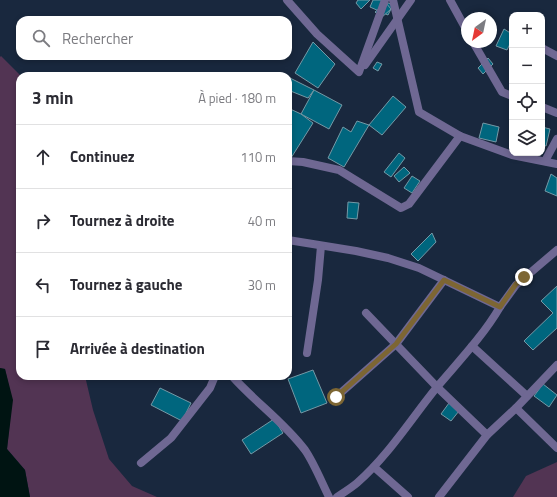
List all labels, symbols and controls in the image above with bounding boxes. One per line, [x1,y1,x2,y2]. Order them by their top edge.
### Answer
north arrow [461,12,497,48]
map controls [509,12,545,156]
button: + [509,12,545,48]
search box [16,16,292,60]
icon: search [30,27,52,49]
text: Rechercher [62,27,133,50]
button: − [509,48,545,84]
button: locate [509,84,545,120]
text: 3 min [32,85,73,111]
text: À pied · 180 m [198,88,276,108]
button: layers [509,120,545,156]
text: Continuez [70,145,135,168]
icon: ahead [32,146,54,168]
text: 110 m [240,147,276,167]
text: Tournez à droite [70,209,175,232]
icon: right [32,210,54,232]
text: 40 m [248,211,276,231]
route end [515,268,533,286]
text: Tournez à gauche [70,273,182,296]
icon: left [32,274,54,296]
text: 30 m [248,275,276,295]
text: Arrivée à destination [70,337,205,360]
icon: arrive [32,338,54,360]
route start [327,388,345,406]

